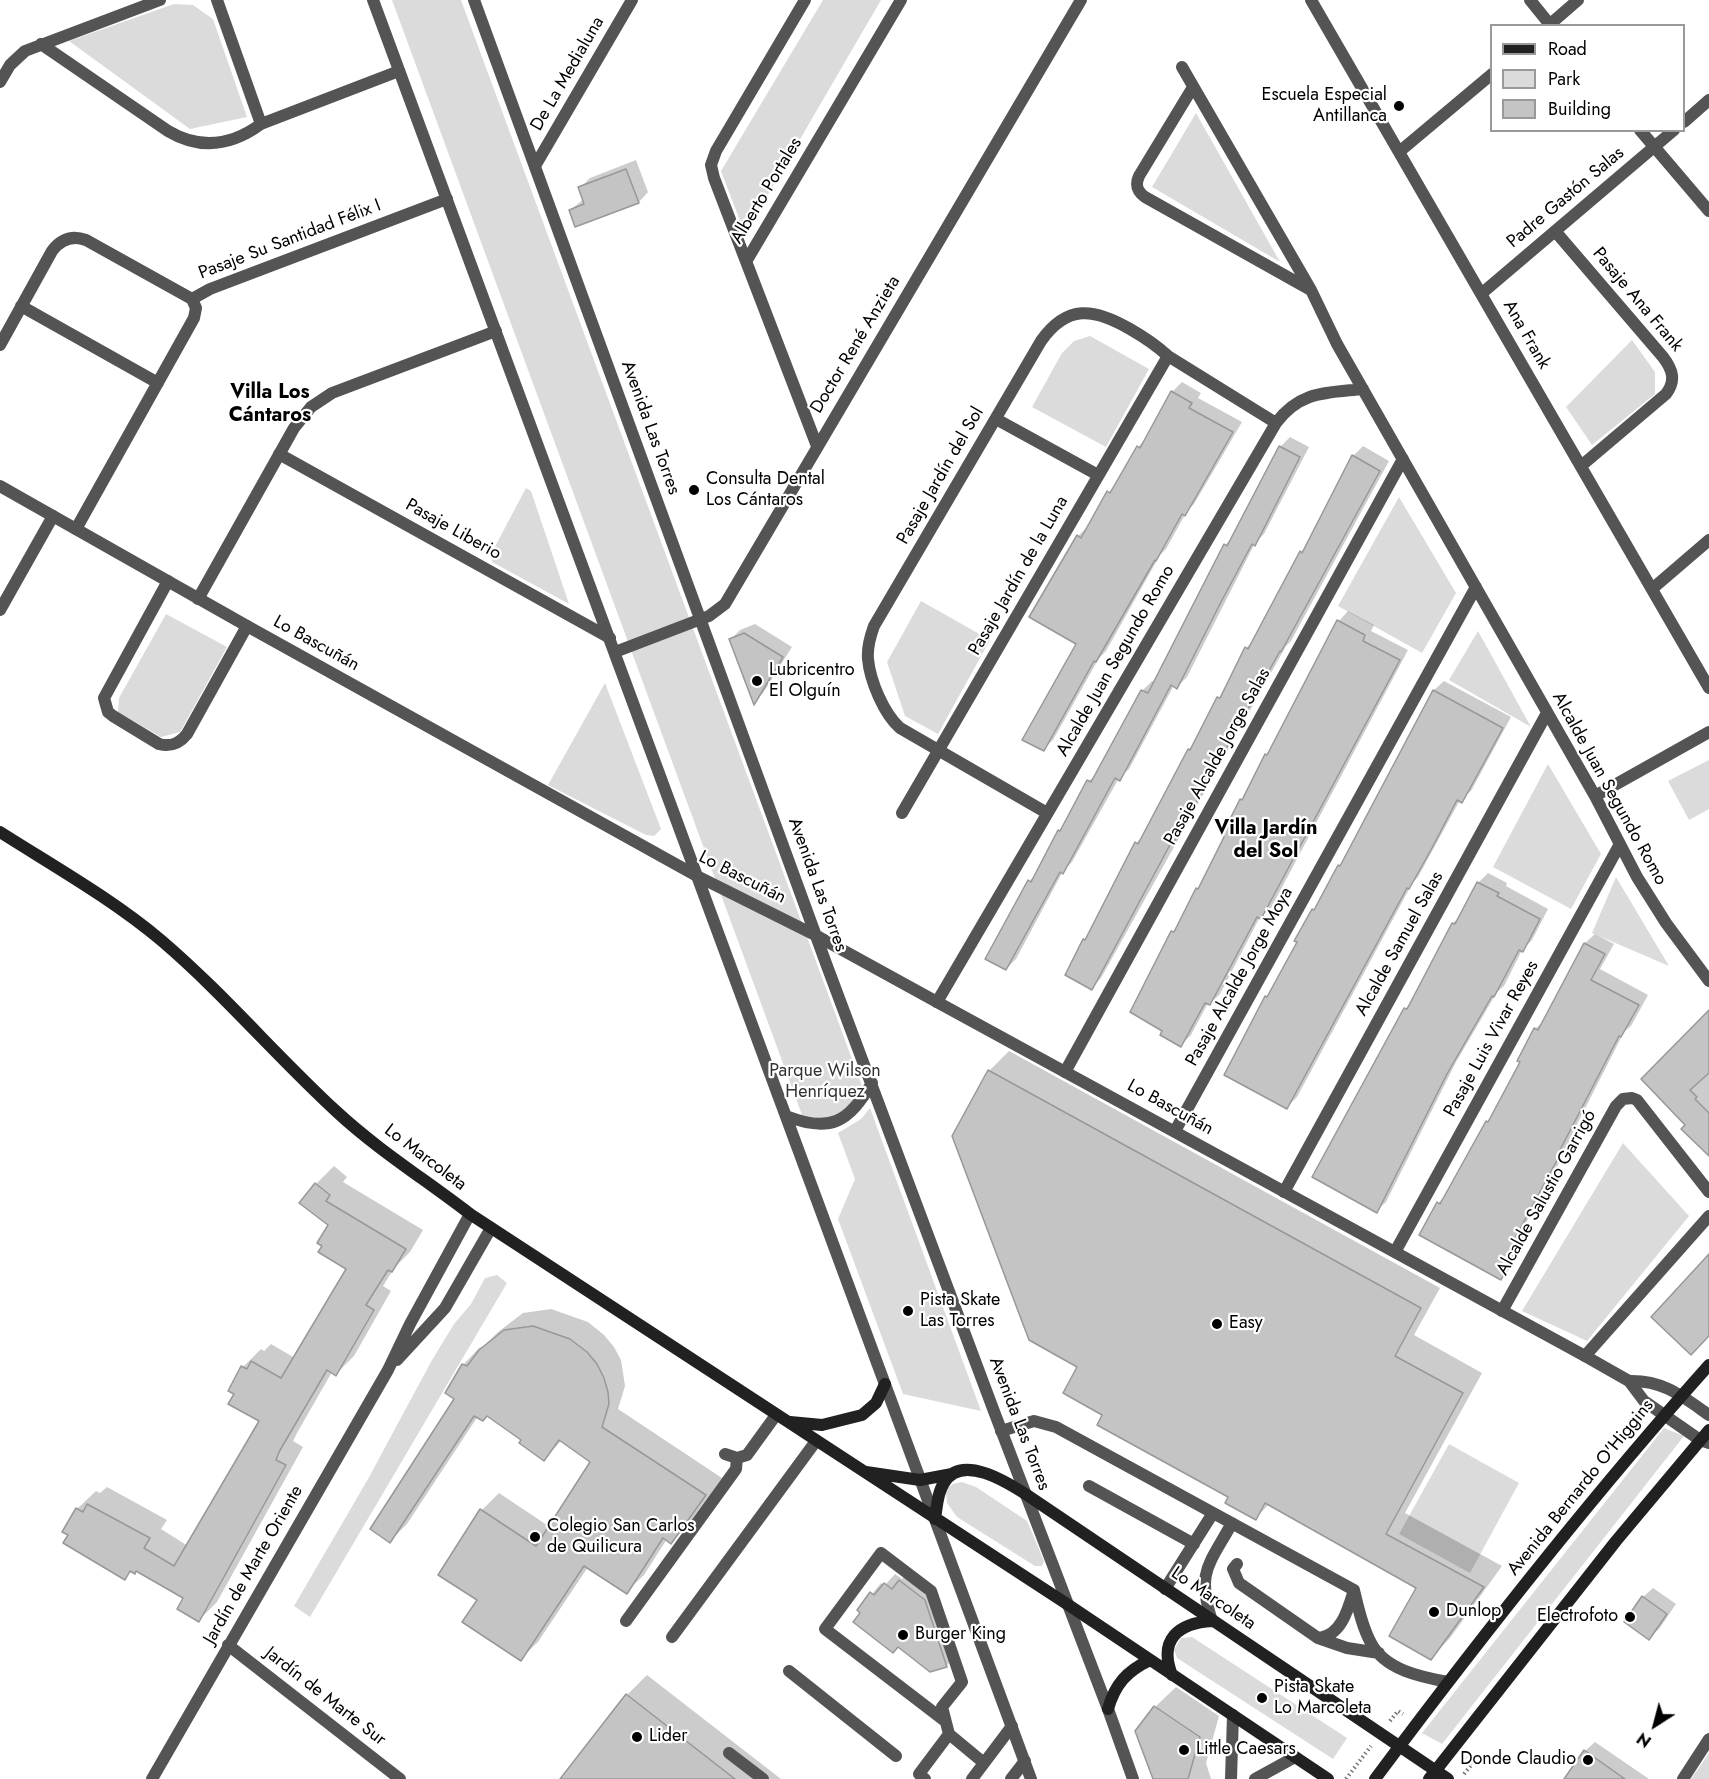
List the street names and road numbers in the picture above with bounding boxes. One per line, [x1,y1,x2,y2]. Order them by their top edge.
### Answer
street label: De La Medialuna [527,13,609,135]
street label: Alberto Portales [727,134,807,248]
street label: Padre Gastón Salas [1503,143,1629,253]
street label: Pasaje Su Santidad Félix I [196,195,384,285]
street label: Pasaje Ana Frank [1587,244,1687,356]
street label: Doctor René Anzieta [806,272,906,418]
street label: Ana Frank [1498,297,1554,373]
street label: Avenida Las Torres [616,358,684,498]
street label: Pasaje Jardín del Sol [893,404,989,548]
street label: Pasaje Jardín de la Luna [965,492,1073,660]
street label: Pasaje Liberio [401,495,505,565]
street label: Alcalde Juan Segundo Romo [1052,562,1180,760]
street label: Lo Bascuñán [269,612,363,676]
street label: Pasaje Alcalde Jorge Salas [1160,665,1276,849]
street label: Alcalde Juan Segundo Romo [1547,689,1671,889]
street label: Avenida Las Torres [783,815,851,955]
street label: Lo Bascuñán [695,847,789,909]
street label: Alcalde Samuel Salas [1351,868,1449,1020]
street label: Pasaje Alcalde Jorge Moya [1182,884,1298,1070]
street label: Pasaje Luis Vivar Reyes [1440,957,1544,1121]
street label: Lo Bascuñán [1123,1076,1217,1140]
street label: Alcalde Salustio Garrigó [1493,1107,1601,1279]
street label: Lo Marcoleta [380,1120,470,1196]
street label: Avenida Las Torres [984,1354,1054,1494]
street label: Avenida Bernardo O'Higgins [1503,1396,1659,1580]
street label: Jardín de Marte Oriente [200,1482,308,1648]
street label: Lo Marcoleta [1167,1563,1259,1635]
street label: Jardín de Marte Sur [260,1643,390,1751]

